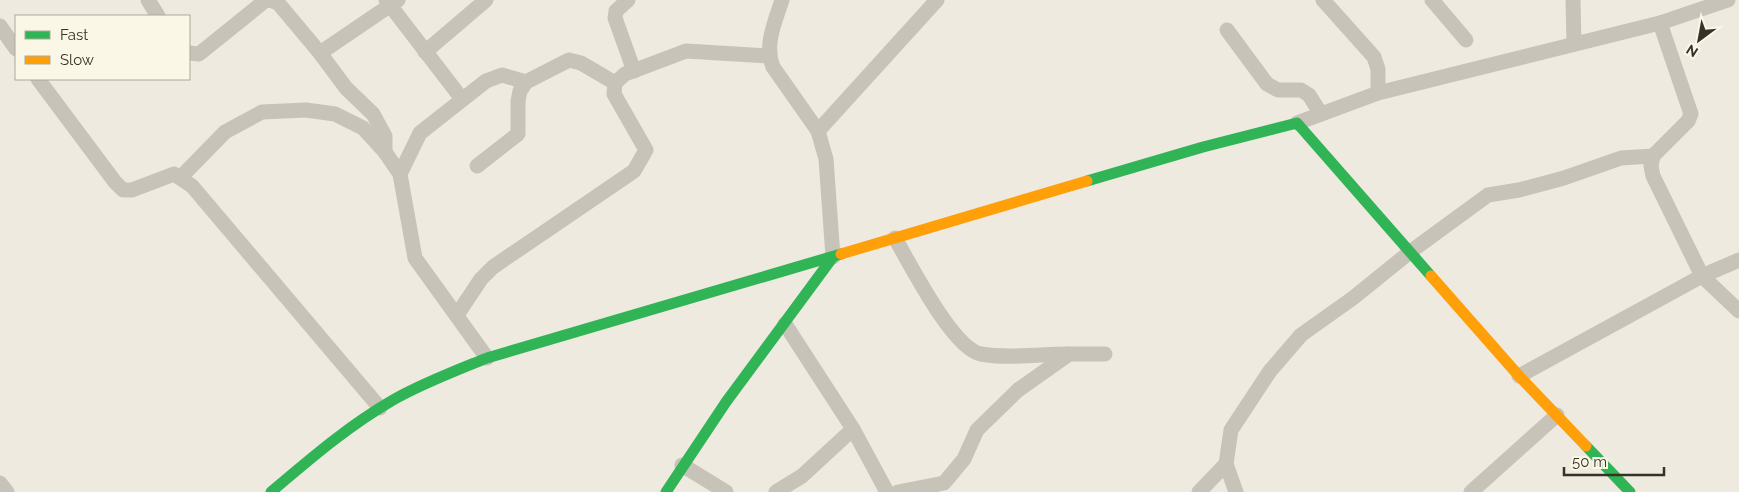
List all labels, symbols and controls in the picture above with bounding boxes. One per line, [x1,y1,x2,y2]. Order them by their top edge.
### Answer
legend [15,15,190,80]
north arrow [1674,15,1724,65]
text: Fast [60,26,88,44]
text: N [1683,41,1701,61]
text: Slow [60,51,94,69]
scale bar [1564,444,1664,476]
text: 50 m [1572,453,1607,471]

